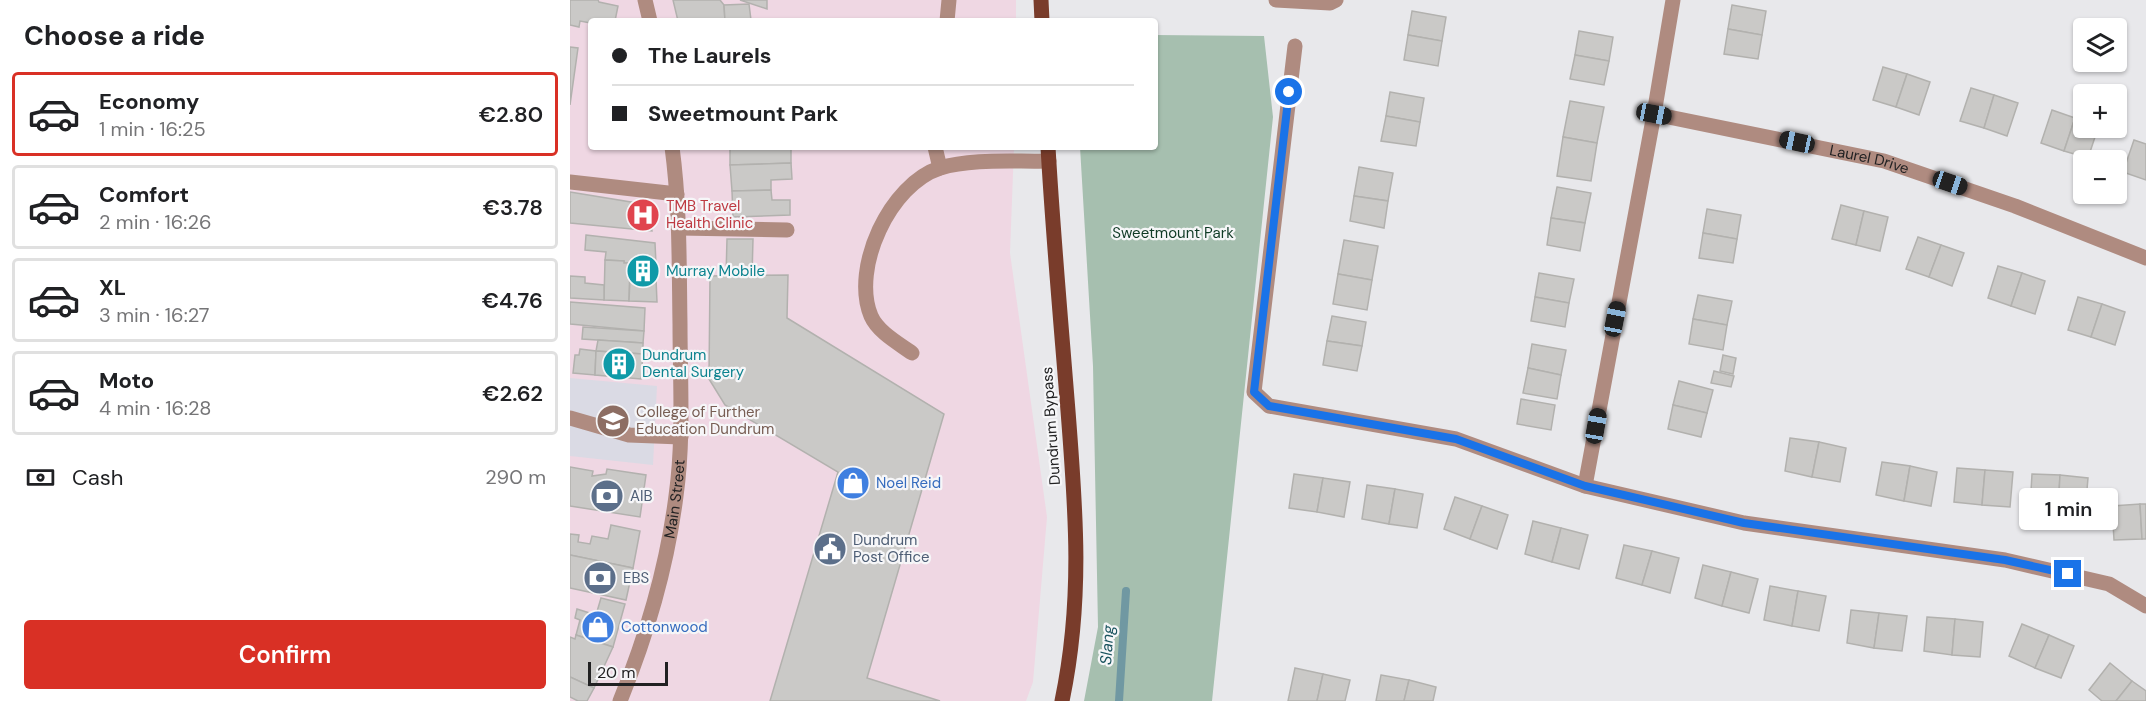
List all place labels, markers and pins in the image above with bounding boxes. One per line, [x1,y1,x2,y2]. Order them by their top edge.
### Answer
place label: TMB Travel Health Clinic [666,196,753,233]
hospital icon: TMB Travel Health Clinic [625,197,661,233]
building icon: Murray Mobile [625,253,661,289]
place label: Murray Mobile [666,261,765,281]
place label: Dundrum Dental Surgery [642,345,745,382]
building icon: Dundrum Dental Surgery [601,346,637,382]
place label: College of Further Education Dundrum [636,402,774,439]
school or university icon: College of Further Education Dundrum [595,403,631,439]
shop icon: Noel Reid [835,465,871,501]
place label: Noel Reid [876,473,941,493]
bank icon: AIB [589,478,625,514]
place label: AIB [630,486,653,506]
place label: Dundrum Post Office [853,530,930,567]
public building icon: Dundrum Post Office [812,531,848,567]
bank icon: EBS [582,560,618,596]
place label: EBS [623,568,650,588]
shop icon: Cottonwood [580,609,616,645]
place label: Cottonwood [621,617,708,637]

